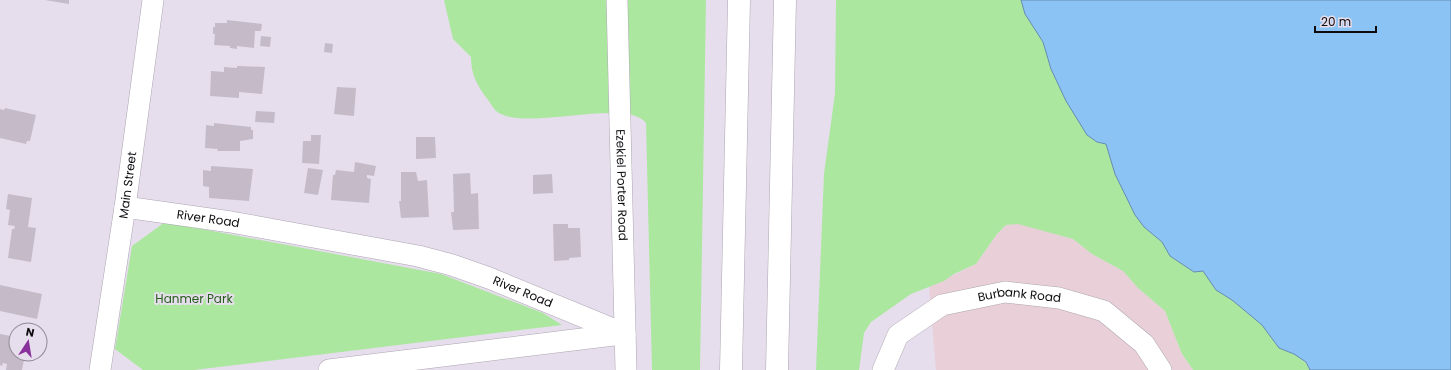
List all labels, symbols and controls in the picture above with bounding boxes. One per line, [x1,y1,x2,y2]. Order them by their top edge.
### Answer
scale bar [1315,8,1376,34]
text: 20 m [1321,13,1351,30]
street label: Ezekiel Porter Road [612,129,632,241]
street label: Main Street [114,150,140,220]
street label: River Road [176,205,241,231]
street label: River Road [490,272,555,311]
street label: Burbank Road [976,283,1062,306]
park label: Hanmer Park [155,290,233,307]
north arrow [8,322,48,362]
text: N [24,324,36,341]

